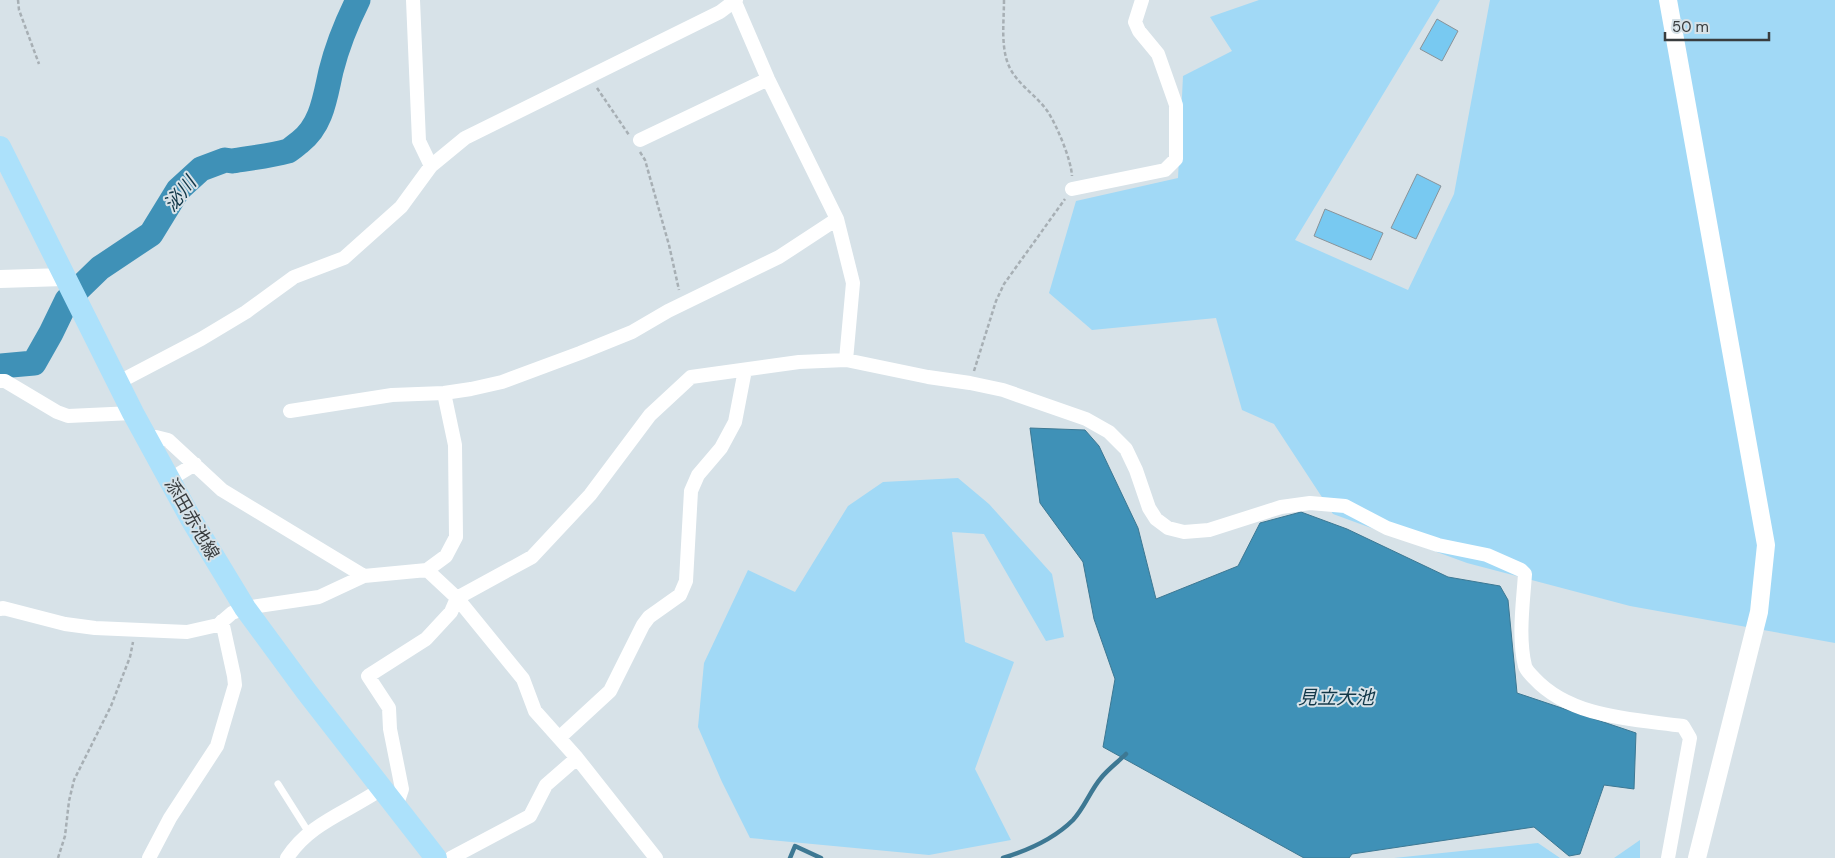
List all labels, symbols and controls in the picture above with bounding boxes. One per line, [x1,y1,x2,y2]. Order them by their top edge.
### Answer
scale bar [1665,10,1769,42]
text: 50 m [1672,17,1709,37]
water label: 泌川 [158,170,203,217]
street label: 添田赤池線 [159,474,225,564]
water label: 見立大池 [1298,685,1376,710]

